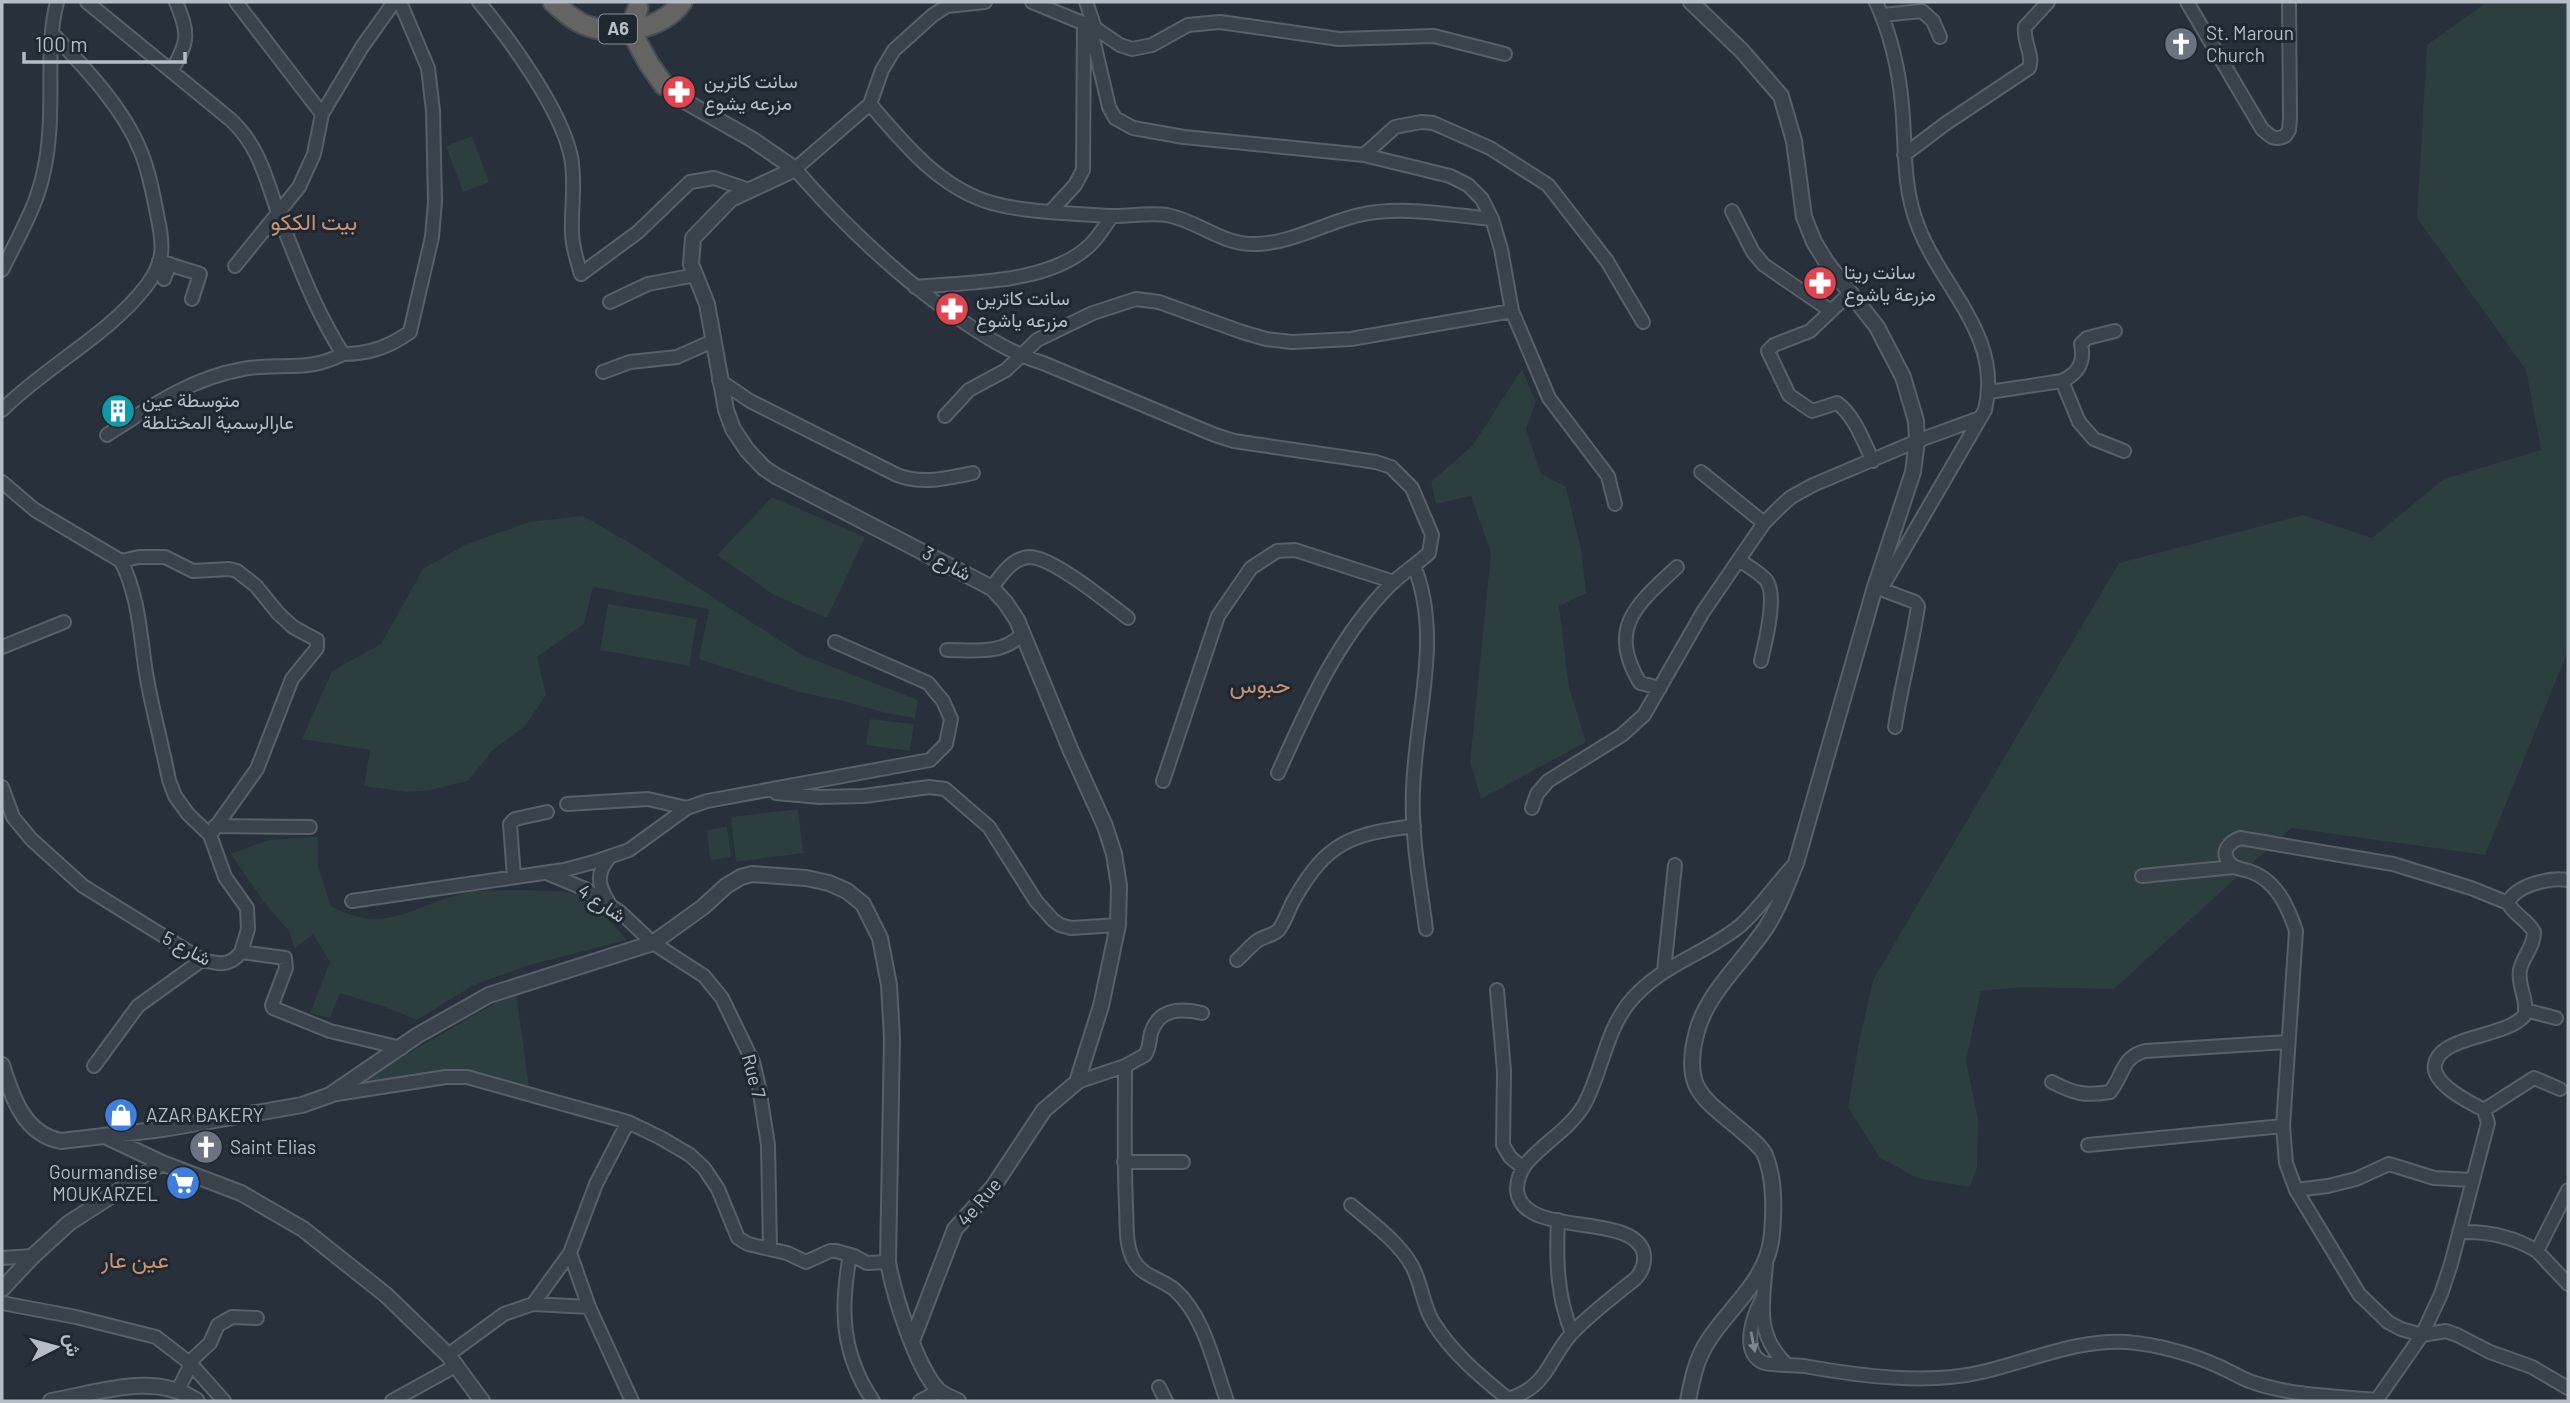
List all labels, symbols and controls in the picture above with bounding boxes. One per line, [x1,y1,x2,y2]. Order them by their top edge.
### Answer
road number: A6 [599,15,637,44]
scale bar [24,21,186,65]
place label: St. Maroun Church [2206,21,2294,66]
church icon: St. Maroun Church [2162,25,2200,63]
text: 100 m [35,31,88,56]
place label: سانت كاترين مزرعه يشوع [704,69,798,116]
pharmacy icon: سانت كاترين مزرعه يشوع [660,73,698,111]
district label: بيت الككو [271,207,357,237]
place label: سانت ريتا مزرعة ياشوع [1844,260,1936,307]
pharmacy icon: سانت ريتا مزرعة ياشوع [1801,264,1839,302]
place label: سانت كاترين مزرعه ياشوع [976,286,1070,333]
pharmacy icon: سانت كاترين مزرعه ياشوع [933,290,971,328]
place label: متوسطة عين عارالرسمية المختلطة [142,388,294,434]
building icon: متوسطة عين عارالرسمية المختلطة [99,392,137,430]
street label: شارع 3 [918,540,976,587]
district label: حبوس [1230,670,1290,700]
street label: شارع 4 [573,878,630,928]
street label: شارع 5 [158,925,216,972]
street label: Rue 7 [738,1051,771,1100]
shop icon: AZAR BAKERY [102,1096,140,1134]
place label: AZAR BAKERY [146,1103,264,1126]
church icon: Saint Elias [187,1128,225,1166]
place label: Saint Elias [230,1135,316,1158]
place label: Gourmandise MOUKARZEL [49,1160,158,1205]
supermarket icon: Gourmandise MOUKARZEL [164,1164,202,1202]
street label: 4e Rue [952,1173,1006,1231]
district label: عين عار [100,1245,169,1275]
north arrow [21,1312,91,1382]
one-way arrow [1748,1332,1759,1354]
text: ش [60,1333,86,1358]

